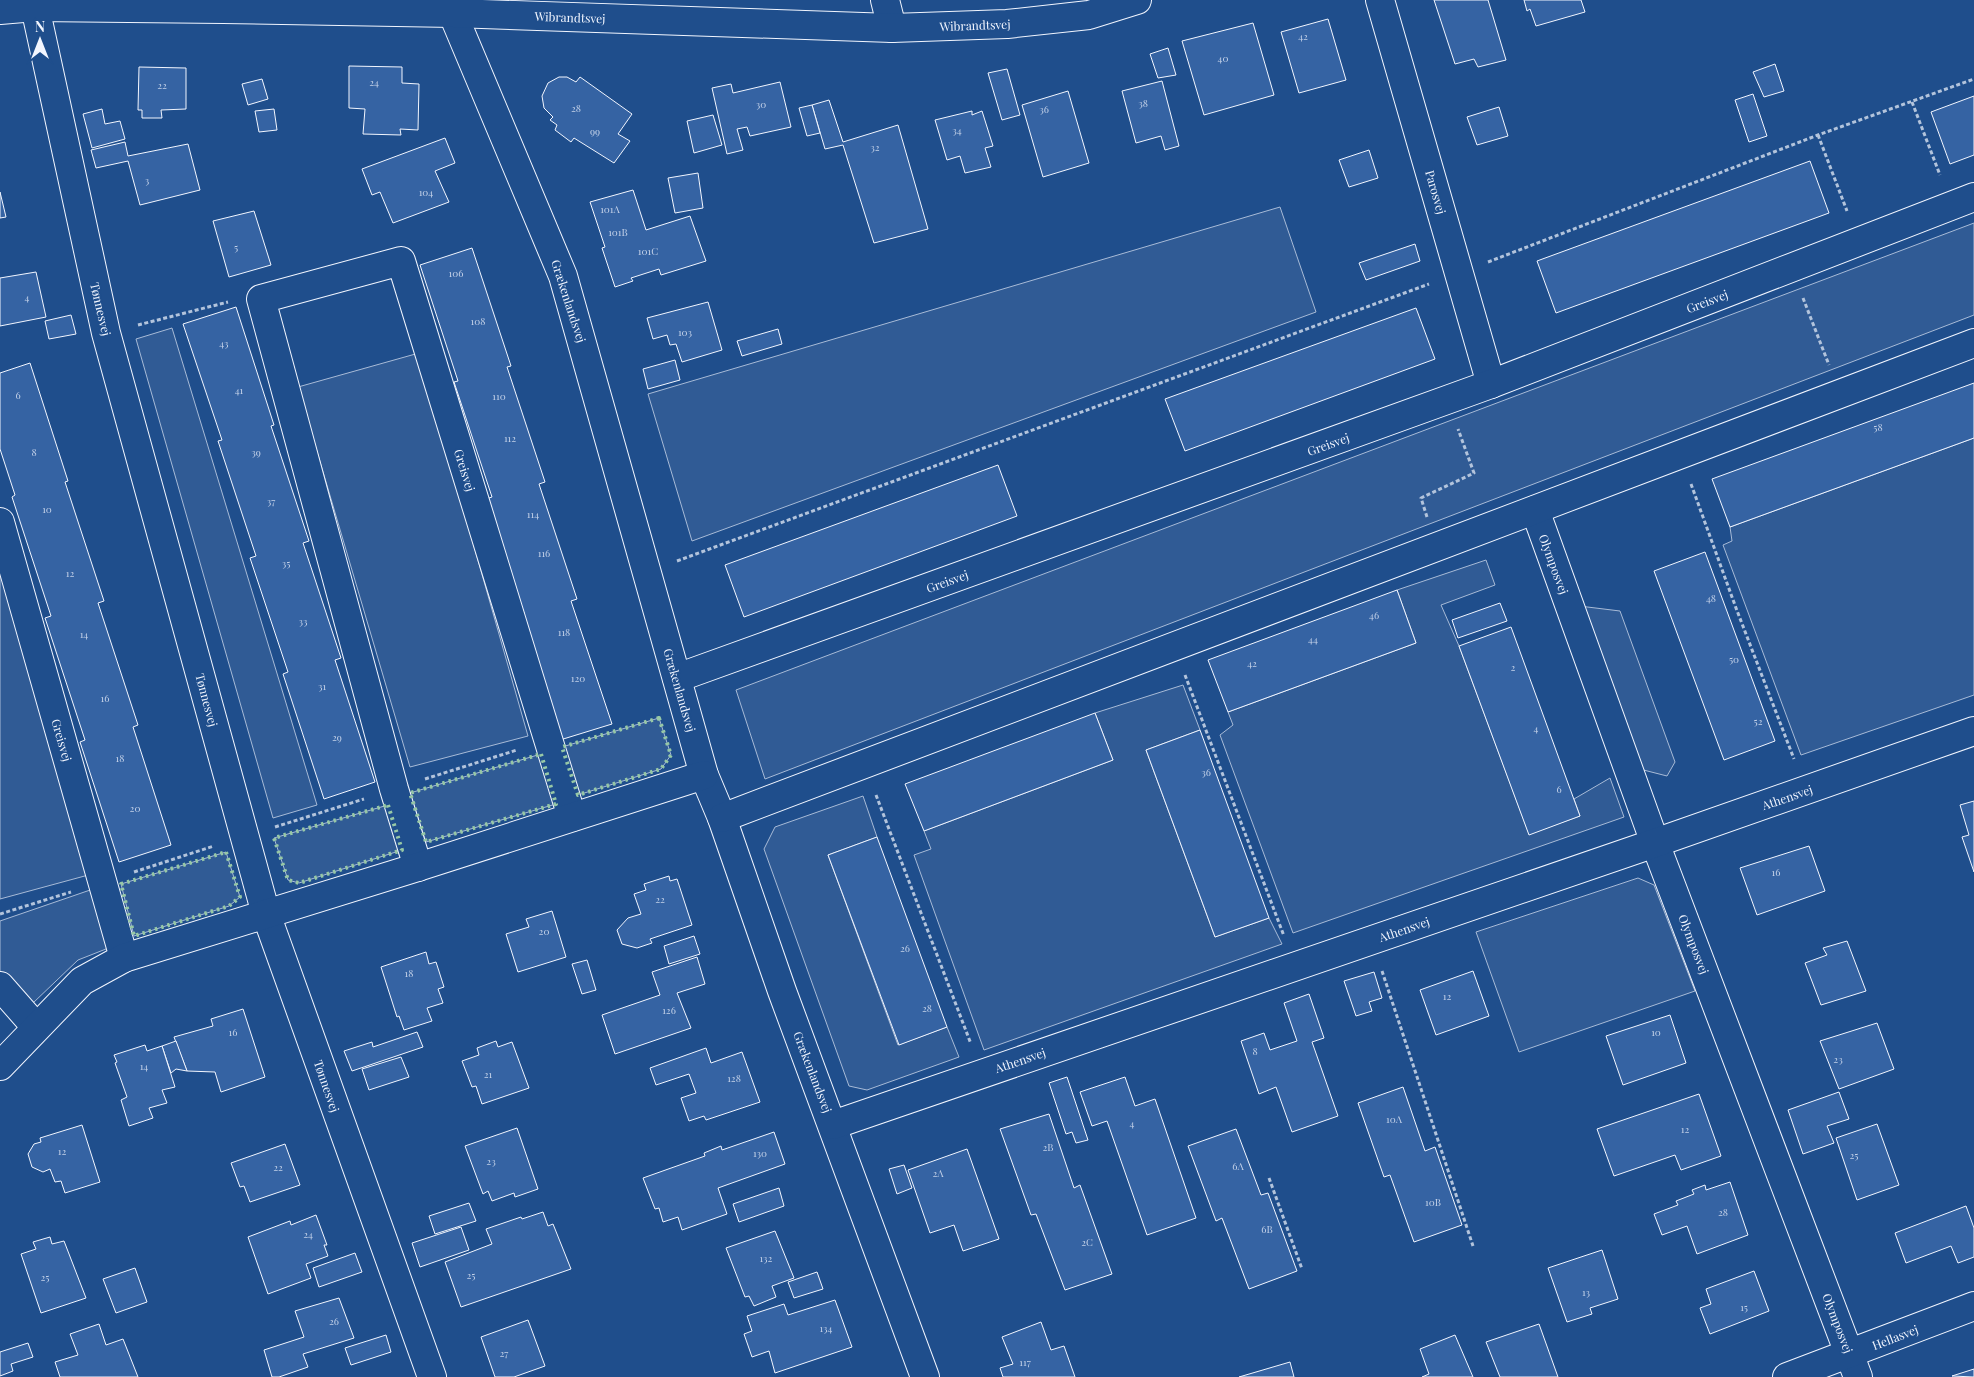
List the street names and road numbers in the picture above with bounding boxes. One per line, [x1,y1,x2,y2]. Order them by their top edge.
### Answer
street label: Wibrandtsvej [533,8,606,26]
street label: Wibrandtsvej [938,16,1011,34]
street label: Parosvej [1422,168,1450,216]
street label: Grækenlandsvej [548,258,590,344]
street label: Tønnesvej [87,281,115,337]
street label: Greisvej [1684,286,1730,316]
street label: Greisvej [1305,429,1351,459]
street label: Greisvej [451,447,479,493]
street label: Olymposvej [1536,532,1572,596]
street label: Greisvej [924,566,970,596]
street label: Grækenlandsvej [660,646,700,734]
street label: Tønnesvej [192,672,222,728]
street label: Greisvej [48,717,76,763]
street label: Athensvej [1759,781,1814,813]
street label: Olymposvej [1675,912,1713,976]
street label: Athensvej [1376,913,1431,945]
street label: Grækenlandsvej [790,1029,836,1115]
street label: Athensvej [992,1044,1047,1076]
street label: Tønnesvej [311,1058,343,1114]
street label: Olymposvej [1819,1291,1857,1355]
street label: Hellasvej [1870,1321,1920,1353]

